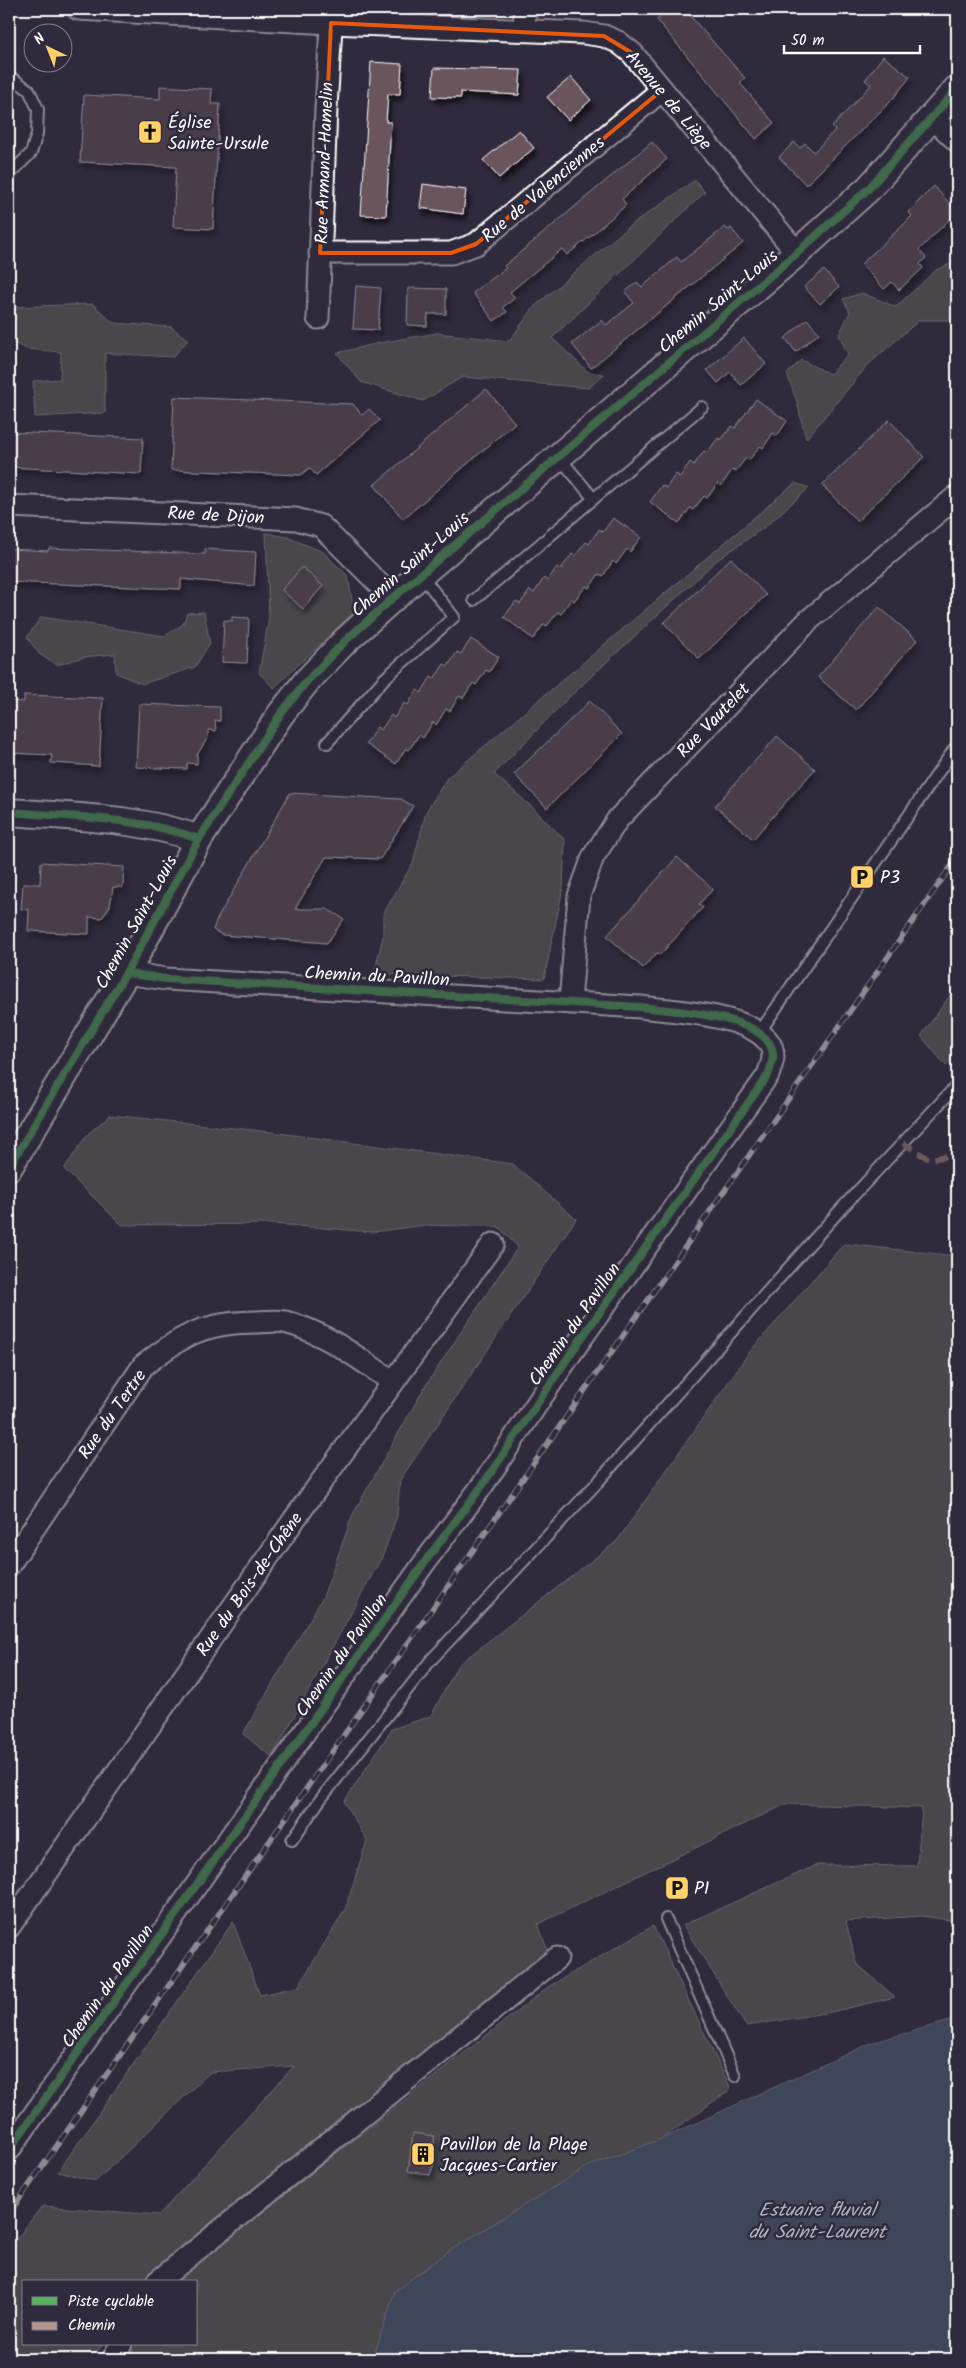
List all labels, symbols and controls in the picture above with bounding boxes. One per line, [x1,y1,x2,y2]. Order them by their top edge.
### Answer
north arrow [22,22,72,72]
scale bar [784,22,920,54]
text: N [29,28,51,50]
text: 50 m [791,29,825,53]
street label: Avenue de Liège [617,44,719,157]
street label: Rue Armand-Hamelin [308,81,343,245]
place label: Église Sainte-Ursule [168,109,269,159]
church icon: Église Sainte-Ursule [137,119,163,145]
street label: Rue de Valenciennes [476,129,613,251]
street label: Chemin Saint-Louis [652,243,786,361]
street label: Rue de Dijon [167,499,265,534]
street label: Chemin Saint-Louis [345,505,477,625]
street label: Rue Vautelet [670,676,758,766]
street label: Chemin Saint-Louis [88,850,186,995]
parking icon: P3 [849,864,875,890]
place label: P3 [880,864,900,893]
street label: Chemin du Pavillon [304,959,450,996]
street label: Chemin du Pavillon [522,1257,629,1393]
street label: Rue du Tertre [72,1364,155,1466]
street label: Rue du Bois-de-Chêne [189,1507,311,1663]
street label: Chemin du Pavillon [289,1588,396,1724]
parking icon: P1 [664,1875,690,1901]
place label: P1 [694,1875,709,1904]
street label: Chemin du Pavillon [55,1919,162,2055]
place label: Pavillon de la Plage Jacques-Cartier [440,2131,588,2181]
building icon: Pavillon de la Plage Jacques-Cartier [410,2141,436,2167]
water label: Estuaire fluvial du Saint-Laurent [749,2196,888,2248]
legend [22,2280,198,2346]
text: Piste cyclable [68,2290,154,2314]
text: Chemin [68,2314,115,2338]

